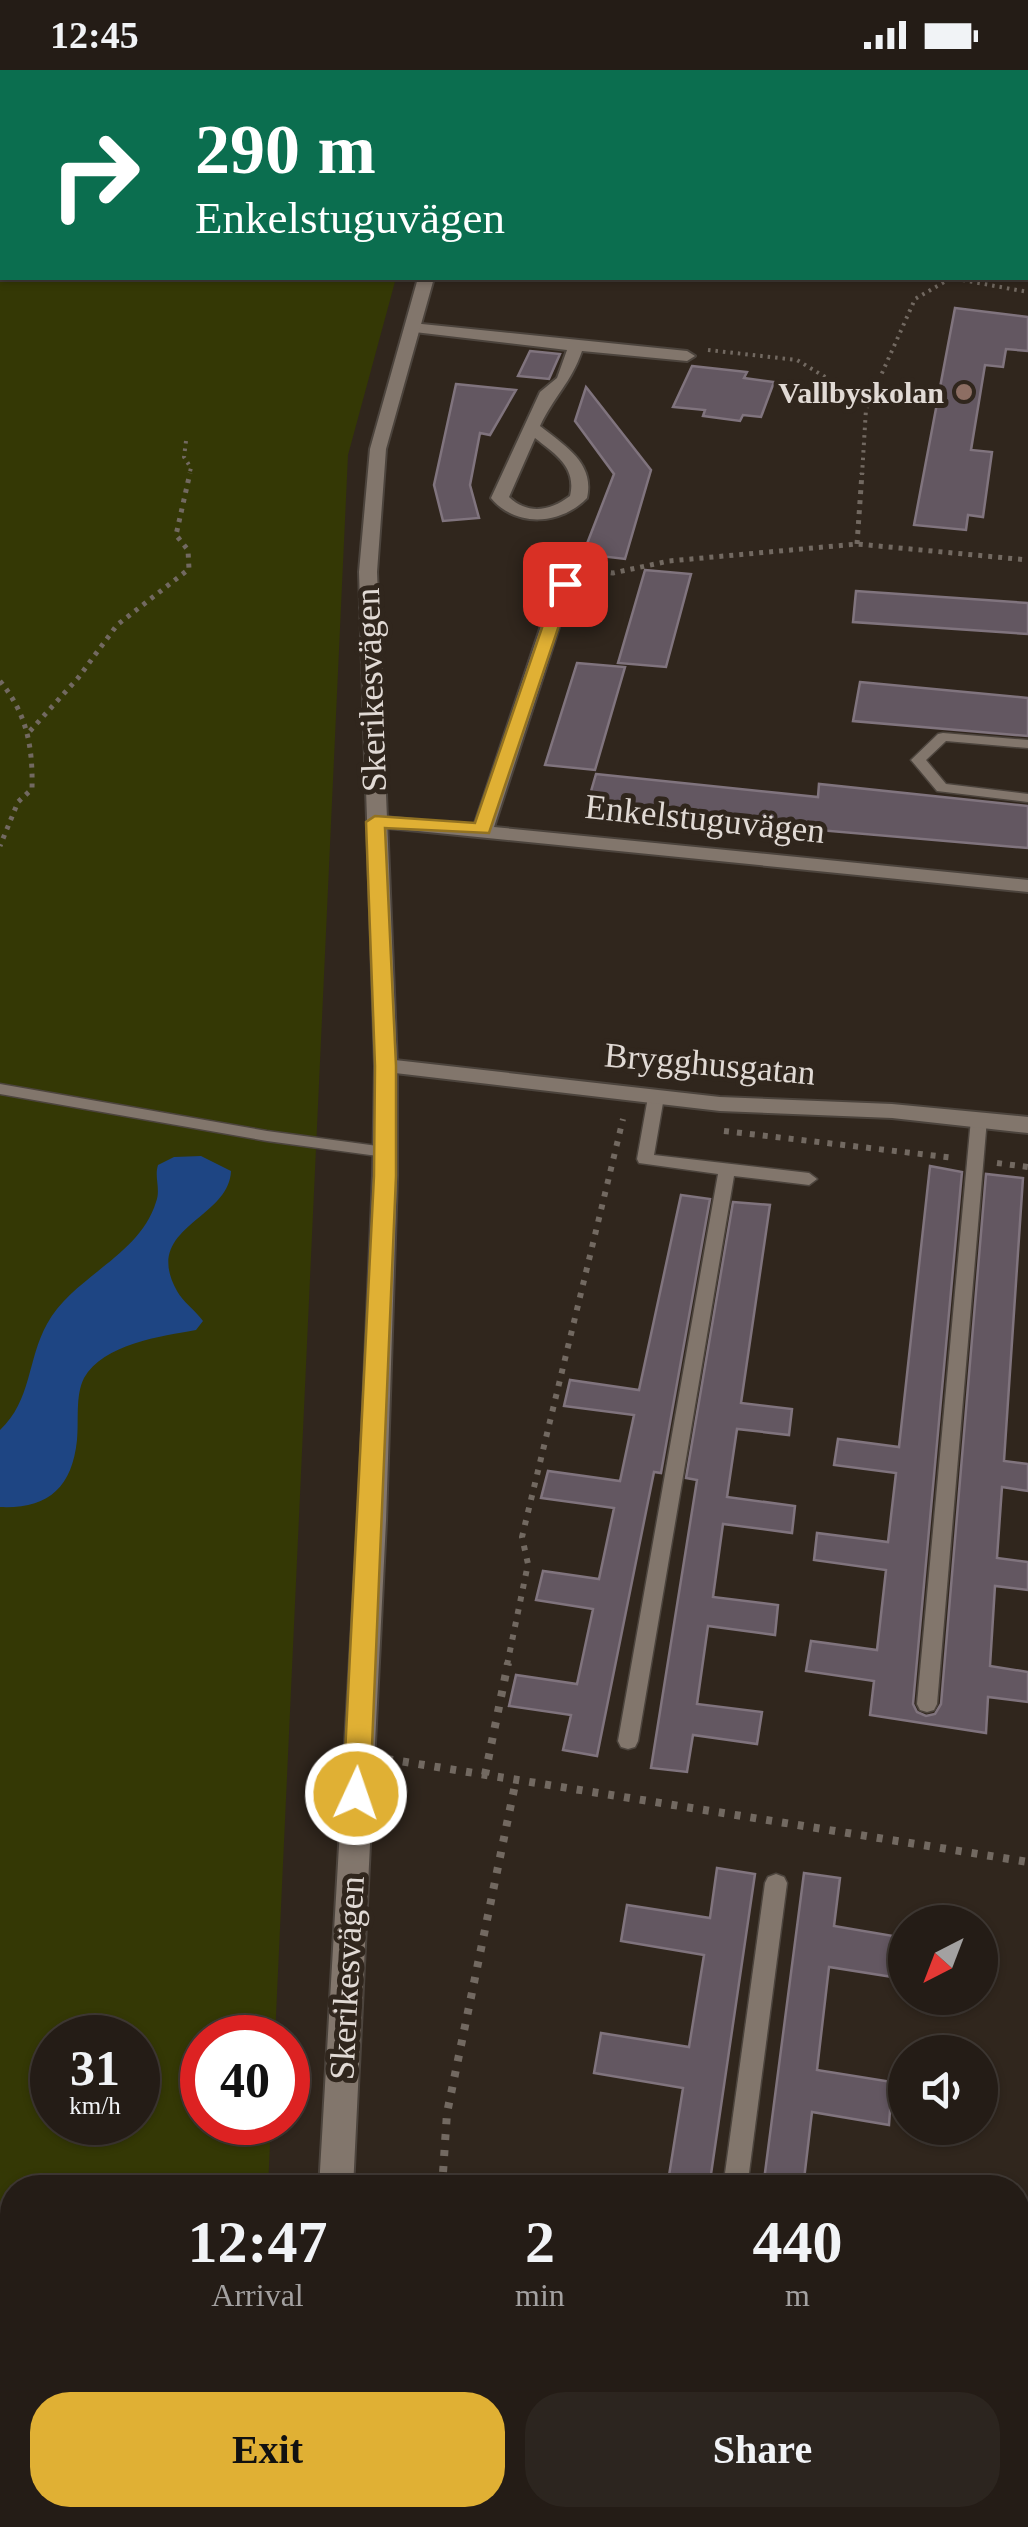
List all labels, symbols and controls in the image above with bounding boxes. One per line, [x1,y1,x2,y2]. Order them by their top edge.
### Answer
text: 12:45 [50,14,139,56]
icon: right [30,110,160,240]
text: 290 m [195,111,376,188]
text: Enkelstuguvägen [195,193,505,243]
place label: Vallbyskolan [778,376,944,409]
marker: Vallbyskolan [953,381,975,403]
pin [523,542,608,627]
icon: arrive [538,557,593,612]
street label: Skerikesvägen [348,587,394,793]
street label: Enkelstuguvägen [583,787,827,851]
street label: Brygghusgatan [603,1035,817,1093]
position arrow [304,1742,408,1846]
street label: Skerikesvägen [322,1875,372,2081]
north arrow [888,1905,998,2015]
map controls [888,1905,998,2145]
speed limit sign: 40 [180,2015,310,2145]
button: sound [888,2035,998,2145]
text: 31 [70,2040,120,2096]
text: km/h [69,2092,121,2119]
text: 12:47 [188,2209,328,2275]
text: 2 [525,2209,555,2275]
text: 440 [752,2209,842,2275]
text: Arrival [211,2277,304,2313]
text: min [515,2277,565,2313]
text: m [785,2277,810,2313]
button: Exit [30,2392,505,2507]
button: Share [525,2392,1000,2507]

